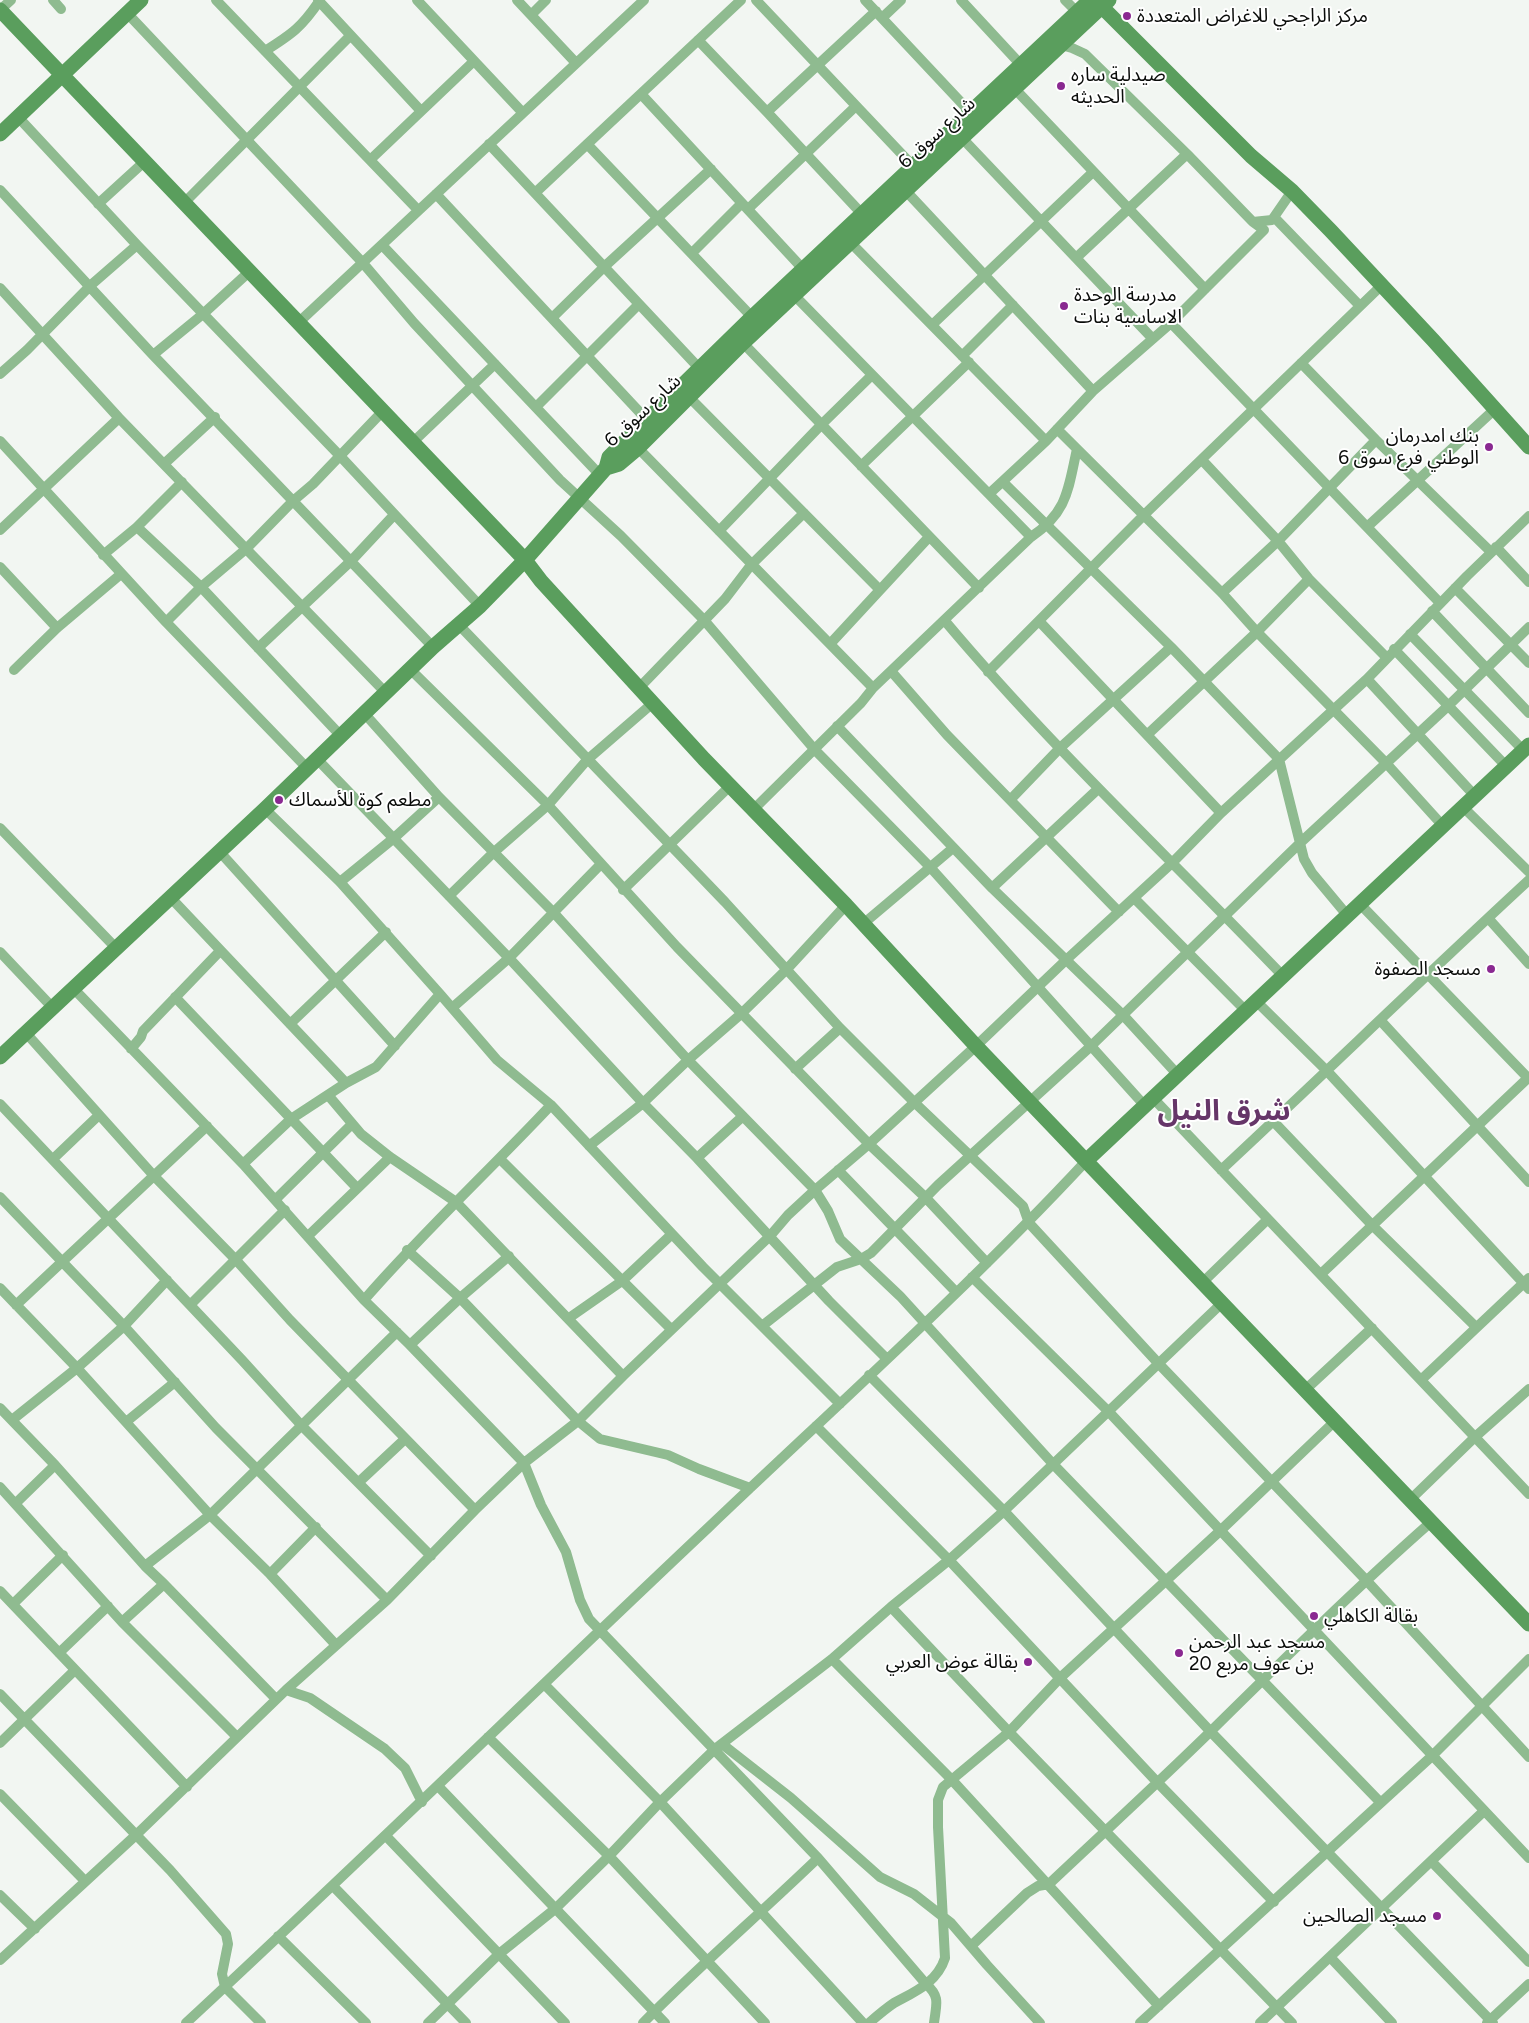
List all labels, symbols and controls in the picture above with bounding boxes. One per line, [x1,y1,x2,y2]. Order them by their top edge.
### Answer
place label: مركز الراجحي للاغراض المتعددة [1137,5,1368,27]
marker: مركز الراجحي للاغراض المتعددة [1121,10,1133,22]
place label: صيدلية ساره الحديثه [1071,64,1166,108]
marker: صيدلية ساره الحديثه [1055,80,1067,92]
street label: شارع سوق 6 [894,92,980,174]
place label: مدرسة الوحدة الاساسية بنات [1074,284,1182,328]
marker: مدرسة الوحدة الاساسية بنات [1058,300,1070,312]
street label: شارع سوق 6 [600,370,686,452]
place label: بنك امدرمان الوطني فرع سوق 6 [1338,425,1479,469]
marker: بنك امدرمان الوطني فرع سوق 6 [1483,441,1495,453]
place label: مطعم كوة للأسماك [289,789,431,811]
marker: مطعم كوة للأسماك [273,794,285,806]
place label: مسجد الصفوة [1374,958,1481,980]
marker: مسجد الصفوة [1485,963,1497,975]
district label: شرق النيل [1157,1095,1291,1129]
place label: بقالة الكاهلي [1324,1605,1418,1627]
marker: بقالة الكاهلي [1308,1610,1320,1622]
place label: مسجد عبد الرحمن بن عوف مربع 20 [1189,1631,1325,1675]
marker: مسجد عبد الرحمن بن عوف مربع 20 [1173,1647,1185,1659]
place label: بقالة عوض العربي [886,1651,1018,1673]
marker: بقالة عوض العربي [1022,1656,1034,1668]
place label: مسجد الصالحين [1303,1905,1427,1927]
marker: مسجد الصالحين [1431,1910,1443,1922]

